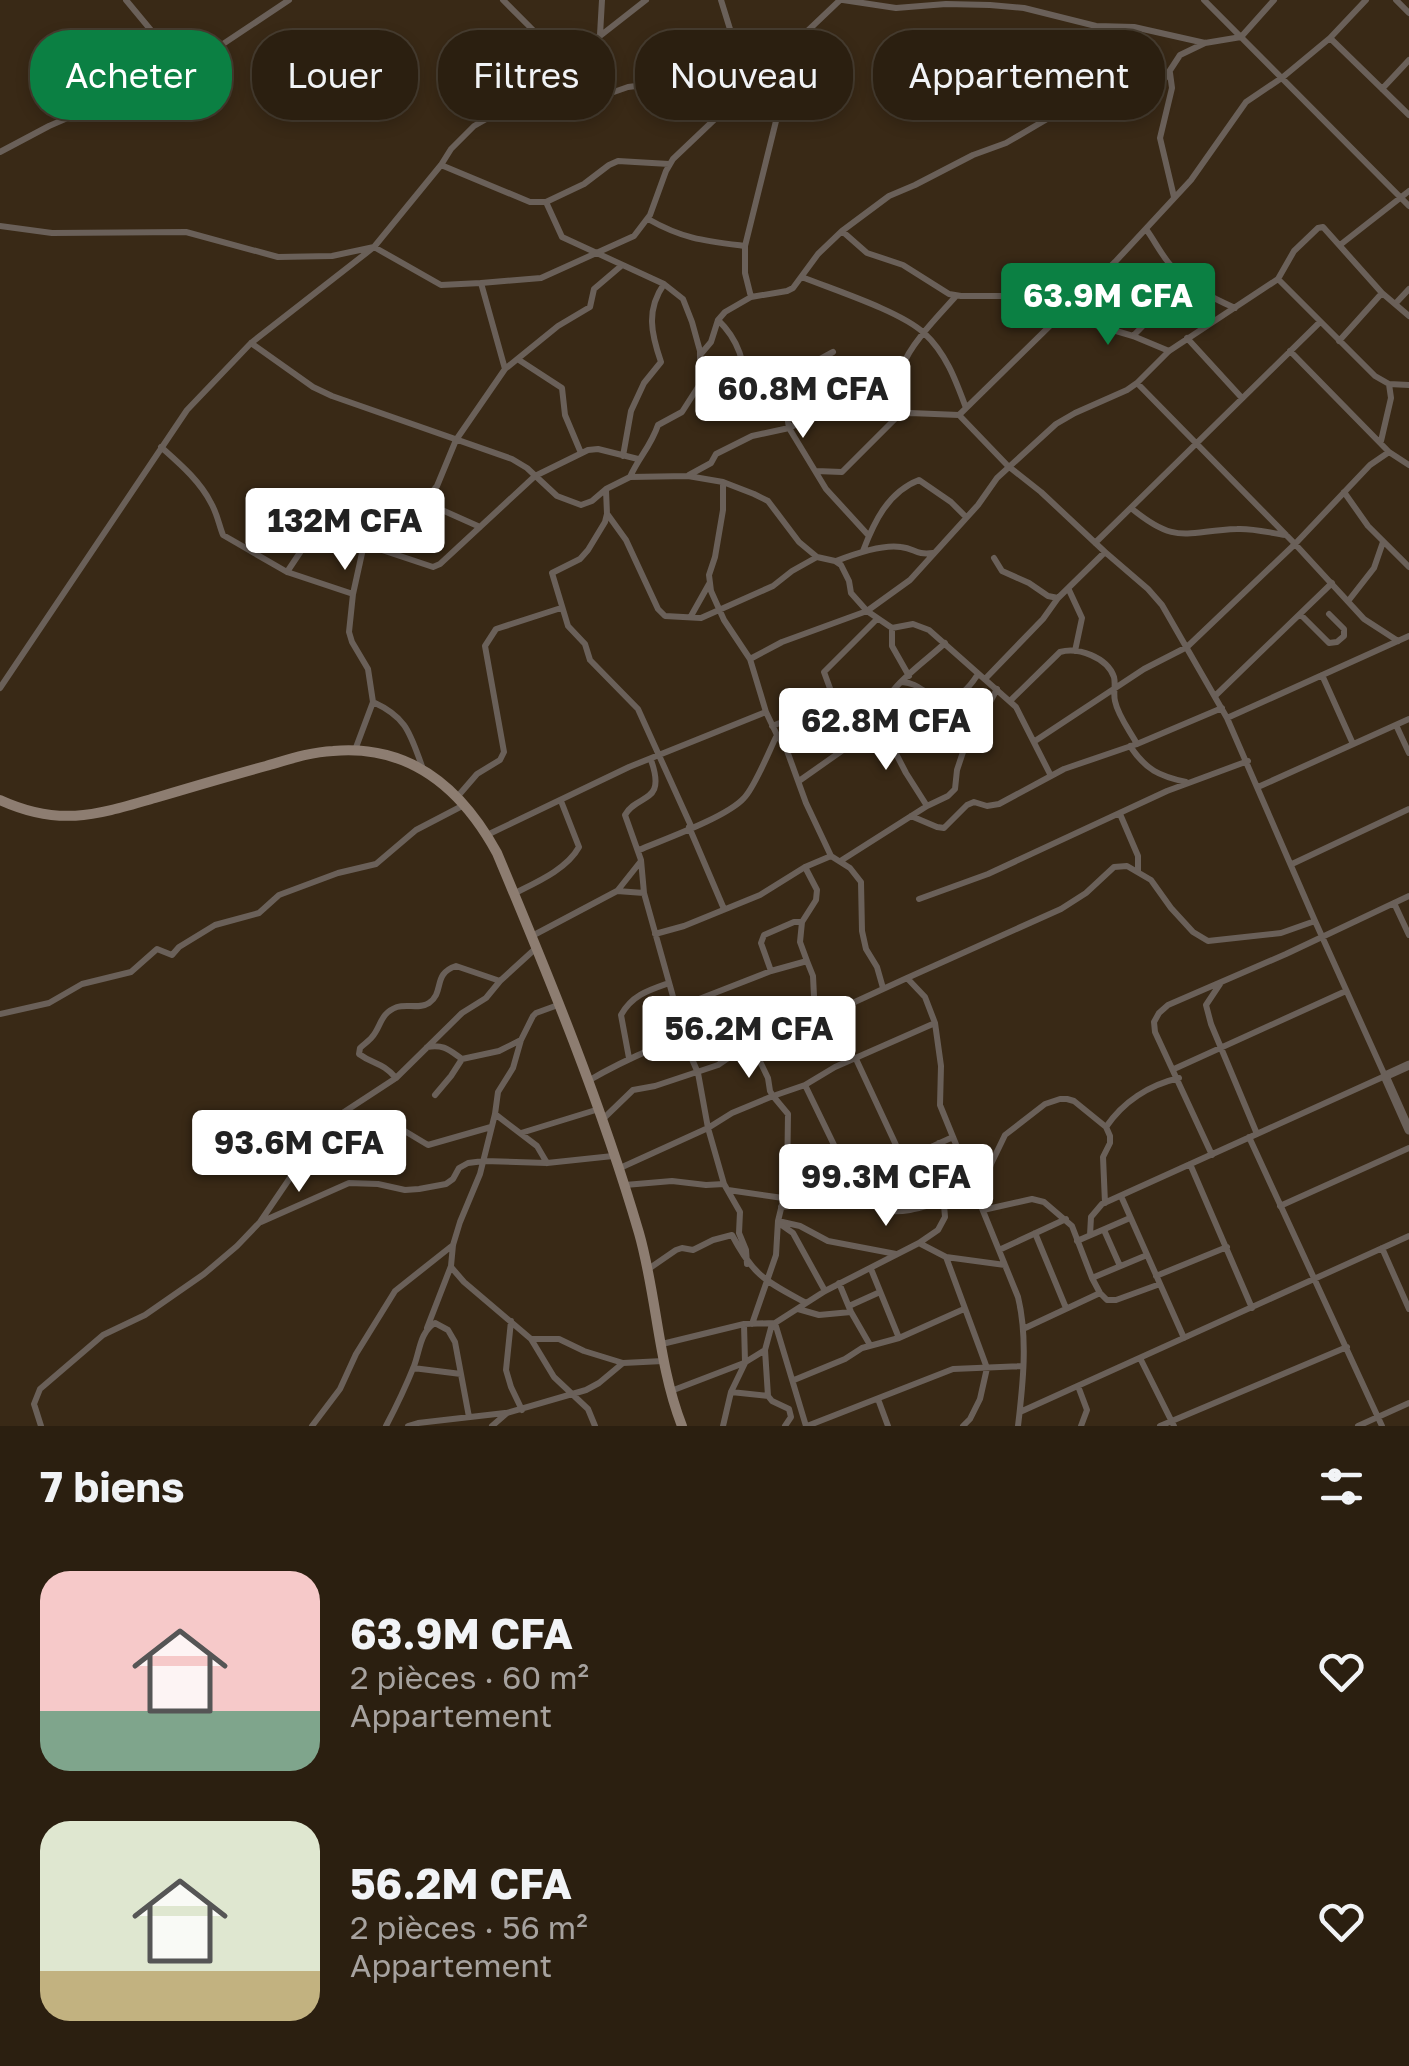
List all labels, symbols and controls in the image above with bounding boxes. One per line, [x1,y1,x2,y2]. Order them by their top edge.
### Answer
chip: Acheter [30,30,232,120]
chip: Louer [252,30,418,120]
chip: Filtres [438,30,615,120]
chip: Nouveau [635,30,853,120]
chip: Appartement [873,30,1165,120]
pin: 63.9M CFA [994,263,1222,348]
text: 63.9M CFA [1023,276,1193,314]
pin: 60.8M CFA [689,356,917,441]
text: 60.8M CFA [717,369,889,407]
pin: 132M CFA [242,488,448,573]
text: 132M CFA [268,501,422,539]
pin: 62.8M CFA [772,688,1000,773]
text: 62.8M CFA [801,701,971,739]
pin: 56.2M CFA [635,996,863,1081]
text: 56.2M CFA [665,1009,833,1047]
pin: 93.6M CFA [185,1110,413,1195]
text: 93.6M CFA [214,1123,384,1161]
pin: 99.3M CFA [772,1144,1000,1229]
text: 99.3M CFA [801,1157,971,1195]
icon: filters [1314,1459,1369,1514]
text: 7 biens [40,1461,184,1511]
text: 63.9M CFA [350,1608,573,1658]
icon: home [120,1611,240,1731]
icon: heart [1314,1644,1369,1699]
text: 2 pièces · 60 m² [350,1658,589,1696]
text: Appartement [350,1696,552,1734]
text: 56.2M CFA [350,1858,572,1908]
icon: home [120,1861,240,1981]
icon: heart [1314,1894,1369,1949]
text: 2 pièces · 56 m² [350,1908,588,1946]
text: Appartement [350,1946,552,1984]

